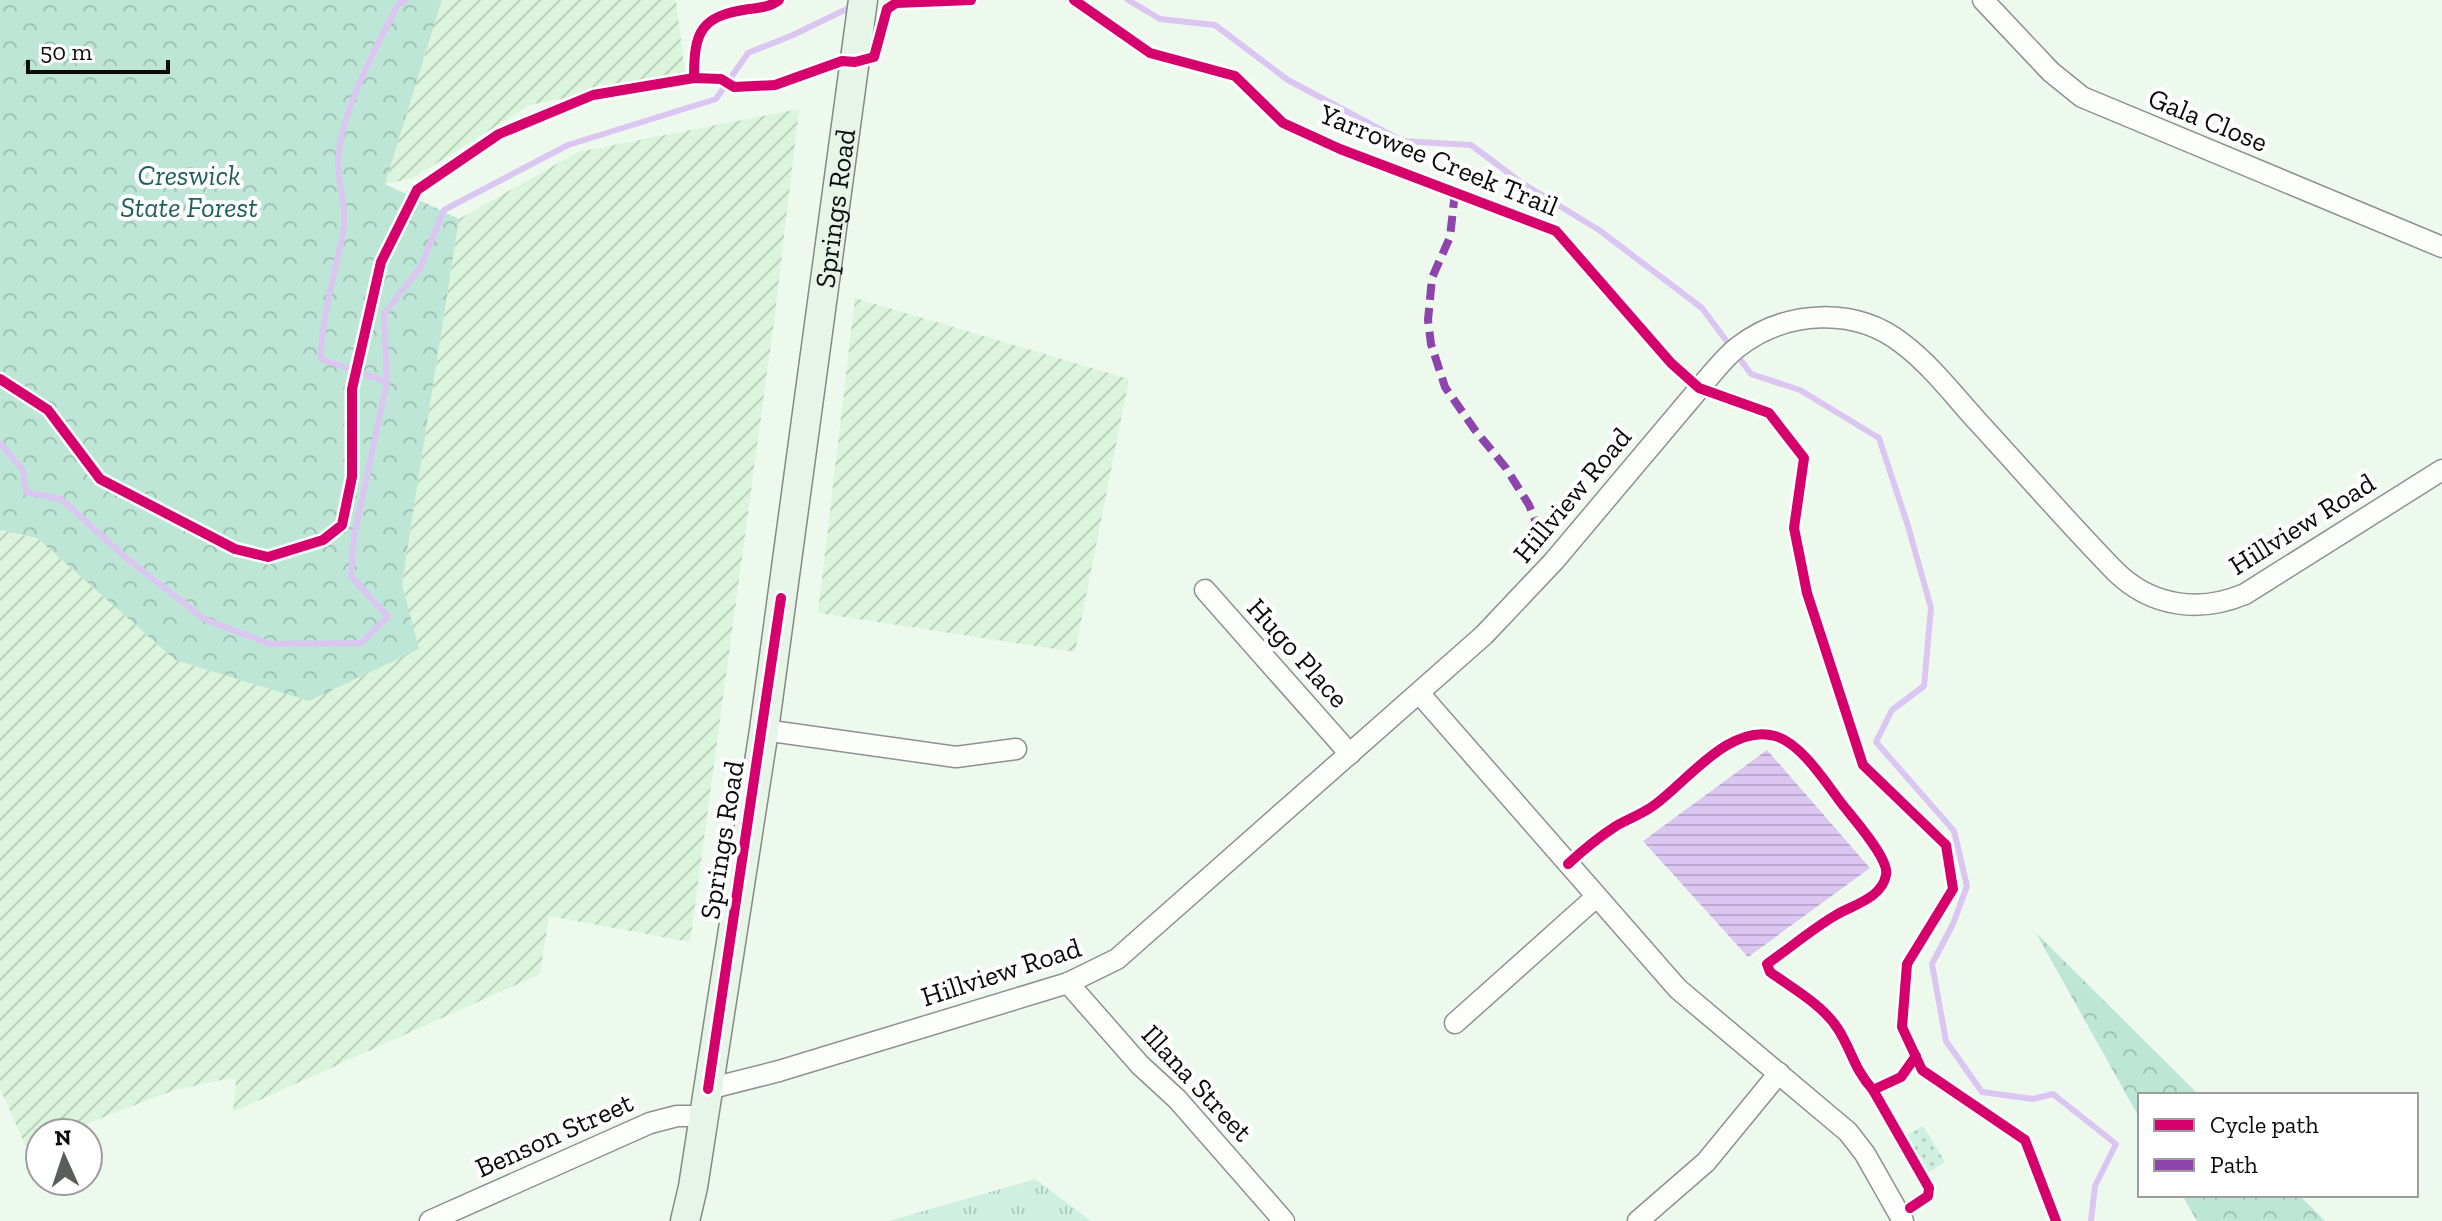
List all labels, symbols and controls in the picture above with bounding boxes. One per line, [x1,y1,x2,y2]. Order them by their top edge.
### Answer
scale bar [28,24,168,74]
text: 50 m [40,37,93,66]
street label: Gala Close [2144,81,2272,159]
street label: Yarrowee Creek Trail [1314,97,1563,223]
street label: Springs Road [808,127,862,290]
park label: Creswick State Forest [120,159,258,224]
street label: Hillview Road [1506,421,1638,569]
street label: Hillview Road [2223,466,2381,582]
street label: Hugo Place [1240,592,1356,714]
street label: Springs Road [693,758,751,922]
street label: Hillview Road [917,931,1085,1013]
street label: Illana Street [1135,1018,1260,1149]
street label: Benson Street [470,1085,638,1184]
legend [2138,1093,2418,1197]
text: Cycle path [2210,1110,2319,1139]
north arrow [24,1117,104,1197]
text: N [54,1124,72,1151]
text: Path [2210,1150,2258,1179]

